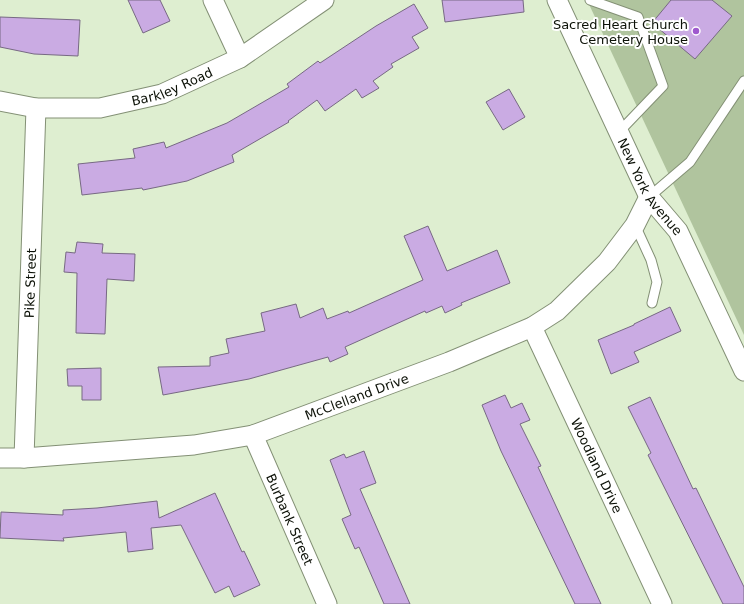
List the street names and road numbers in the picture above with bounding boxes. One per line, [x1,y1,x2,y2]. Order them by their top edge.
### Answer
street label: Barkley Road [130,65,215,109]
street label: New York Avenue [614,136,685,238]
street label: Pike Street [22,248,39,318]
street label: McClelland Drive [303,371,411,423]
street label: Woodland Drive [568,416,625,516]
street label: Burbank Street [263,471,316,567]

